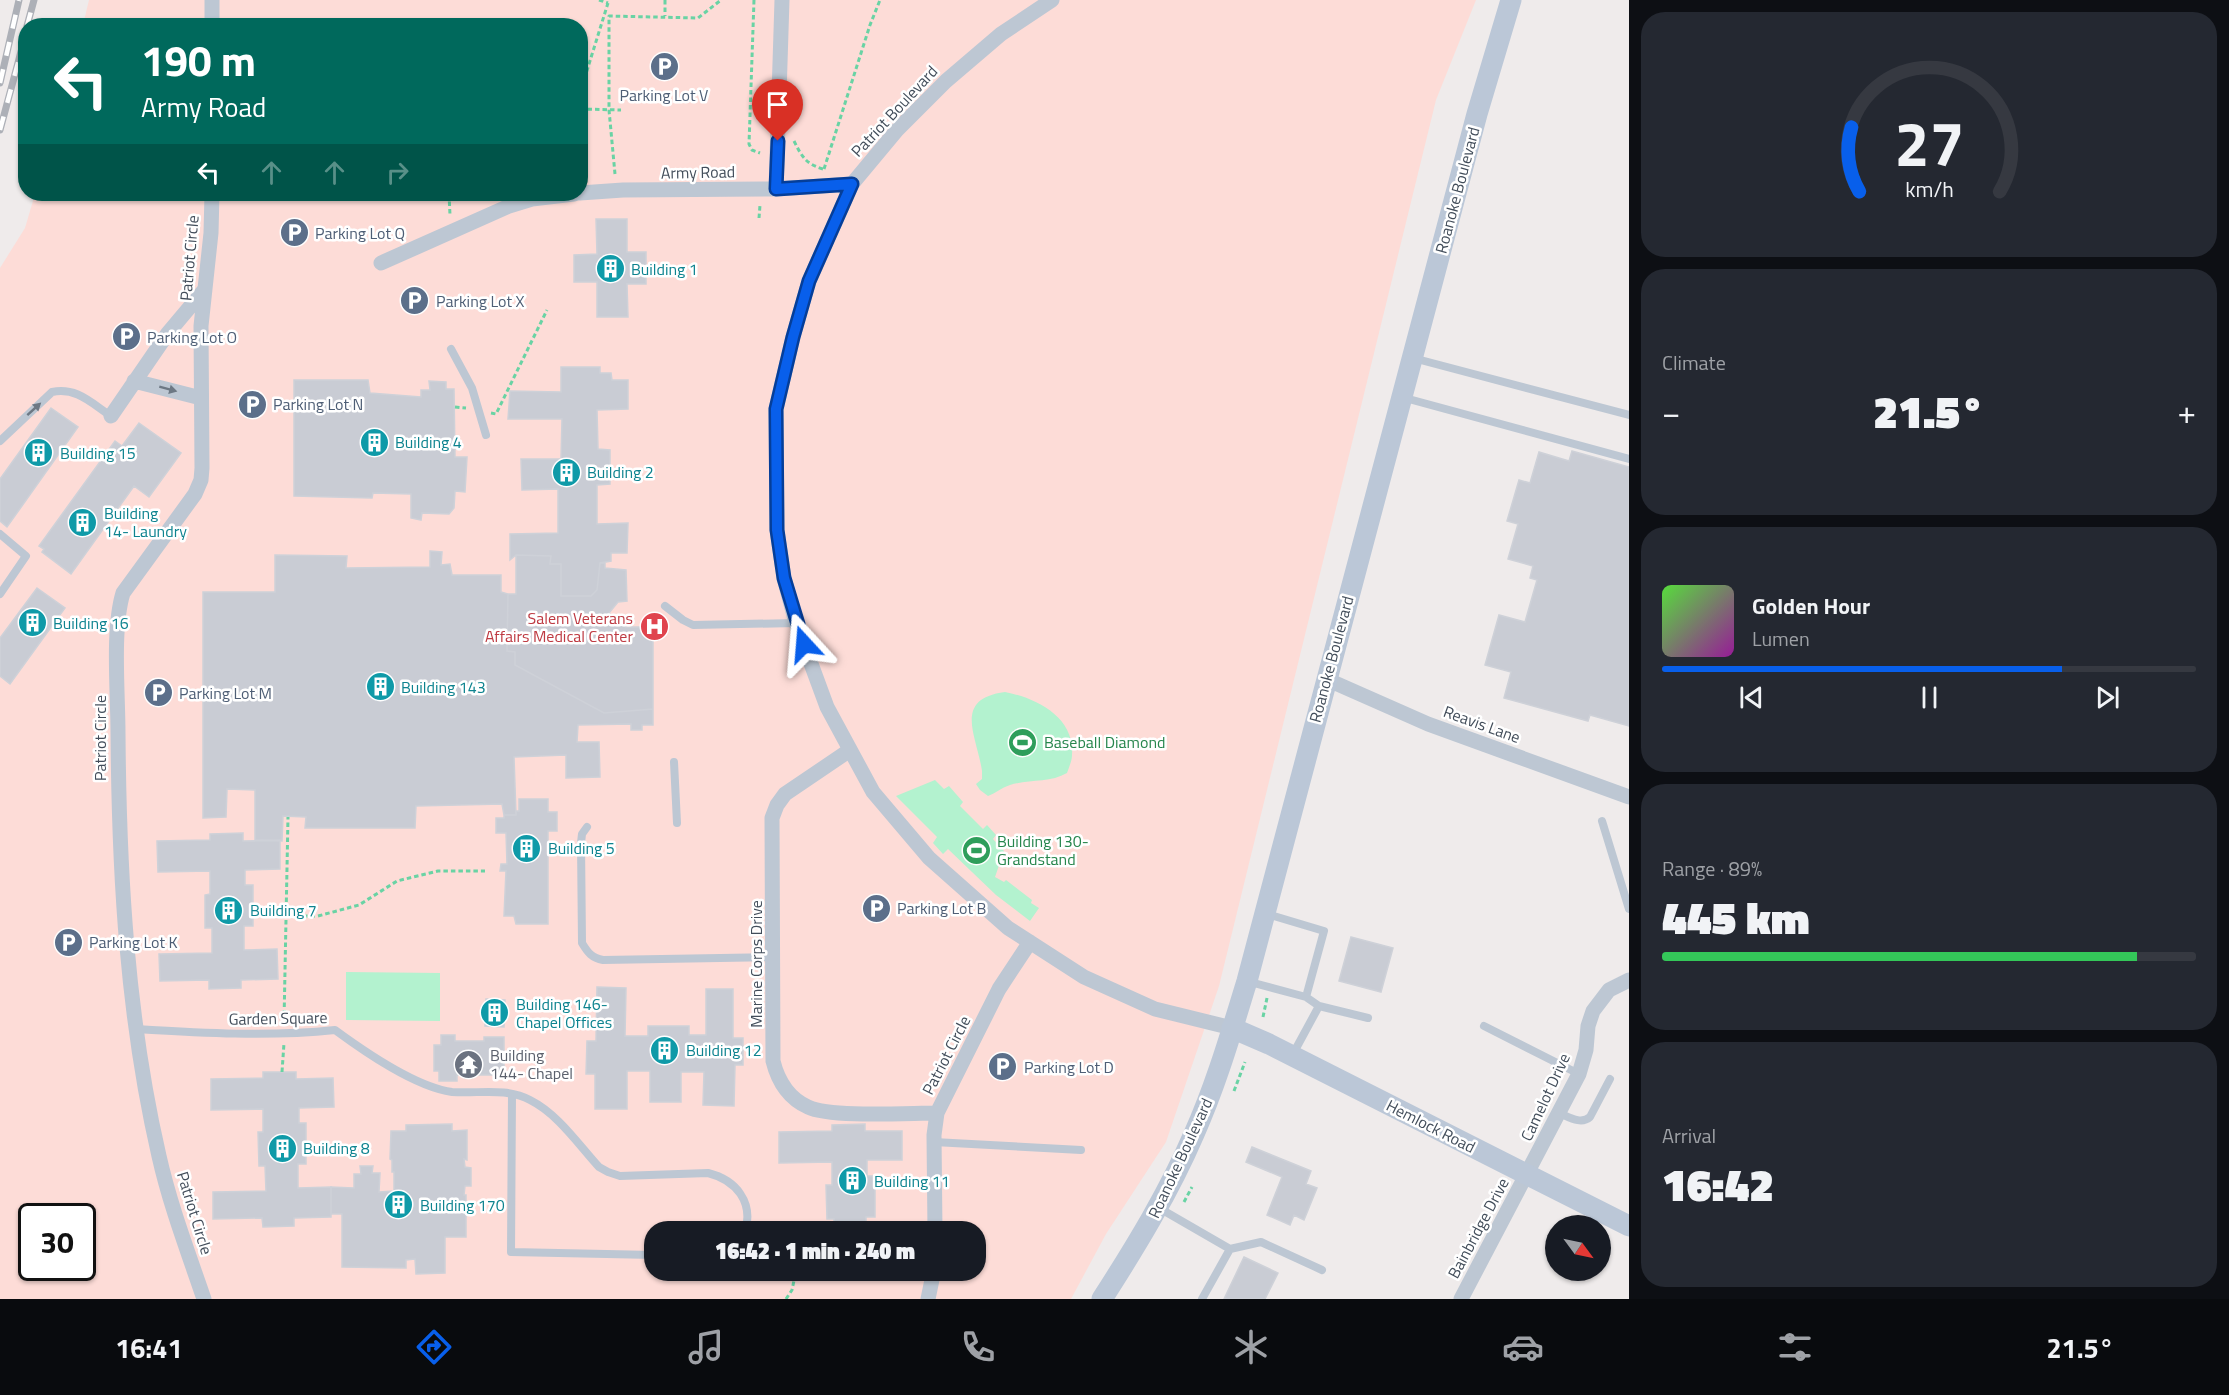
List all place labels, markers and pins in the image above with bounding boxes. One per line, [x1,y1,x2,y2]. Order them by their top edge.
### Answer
parking icon: Parking Lot V [648,51,680,83]
pin [752,79,803,141]
place label: Parking Lot V [620,83,708,107]
parking icon: Parking Lot Q [278,217,310,249]
place label: Parking Lot Q [315,221,405,245]
building icon: Building 1 [594,253,626,285]
place label: Building 1 [631,257,698,281]
parking icon: Parking Lot X [399,285,431,317]
place label: Parking Lot X [436,289,525,313]
parking icon: Parking Lot O [110,321,142,353]
place label: Parking Lot O [147,325,237,349]
parking icon: Parking Lot N [236,388,268,420]
place label: Parking Lot N [273,392,363,416]
building icon: Building 4 [358,426,390,458]
place label: Building 4 [395,430,462,454]
building icon: Building 15 [23,437,55,469]
place label: Building 15 [60,441,136,465]
building icon: Building 2 [550,456,582,488]
place label: Building 2 [587,460,654,484]
place label: Building 14- Laundry [104,501,187,543]
building icon: Building 14- Laundry [67,506,99,538]
place label: Salem Veterans Affairs Medical Center [485,606,633,648]
building icon: Building 16 [16,607,48,639]
place label: Building 16 [53,611,129,635]
hospital icon: Salem Veterans Affairs Medical Center [638,611,670,643]
building icon: Building 143 [364,671,396,703]
place label: Building 143 [401,675,486,699]
parking icon: Parking Lot M [142,677,174,709]
place label: Parking Lot M [179,681,272,705]
sports icon: Baseball Diamond [1007,726,1039,758]
place label: Baseball Diamond [1044,730,1165,754]
place label: Building 130- Grandstand [997,829,1089,871]
building icon: Building 5 [511,832,543,864]
sports icon: Building 130- Grandstand [960,834,992,866]
place label: Building 5 [548,836,615,860]
parking icon: Parking Lot B [860,892,892,924]
building icon: Building 7 [213,894,245,926]
place label: Parking Lot B [897,896,987,920]
place label: Building 7 [250,898,317,922]
parking icon: Parking Lot K [52,926,84,958]
place label: Parking Lot K [89,930,178,954]
place label: Building 146- Chapel Offices [516,992,612,1034]
building icon: Building 146- Chapel Offices [479,997,511,1029]
building icon: Building 12 [649,1034,681,1066]
place label: Building 12 [686,1038,762,1062]
place label: Building 144- Chapel [490,1043,573,1085]
temple icon: Building 144- Chapel [453,1048,485,1080]
parking icon: Parking Lot D [987,1051,1019,1083]
place label: Parking Lot D [1024,1055,1114,1079]
building icon: Building 8 [266,1132,298,1164]
place label: Building 8 [303,1136,370,1160]
building icon: Building 11 [837,1165,869,1197]
place label: Building 11 [874,1169,950,1193]
building icon: Building 170 [383,1189,415,1221]
place label: Building 170 [420,1193,505,1217]

